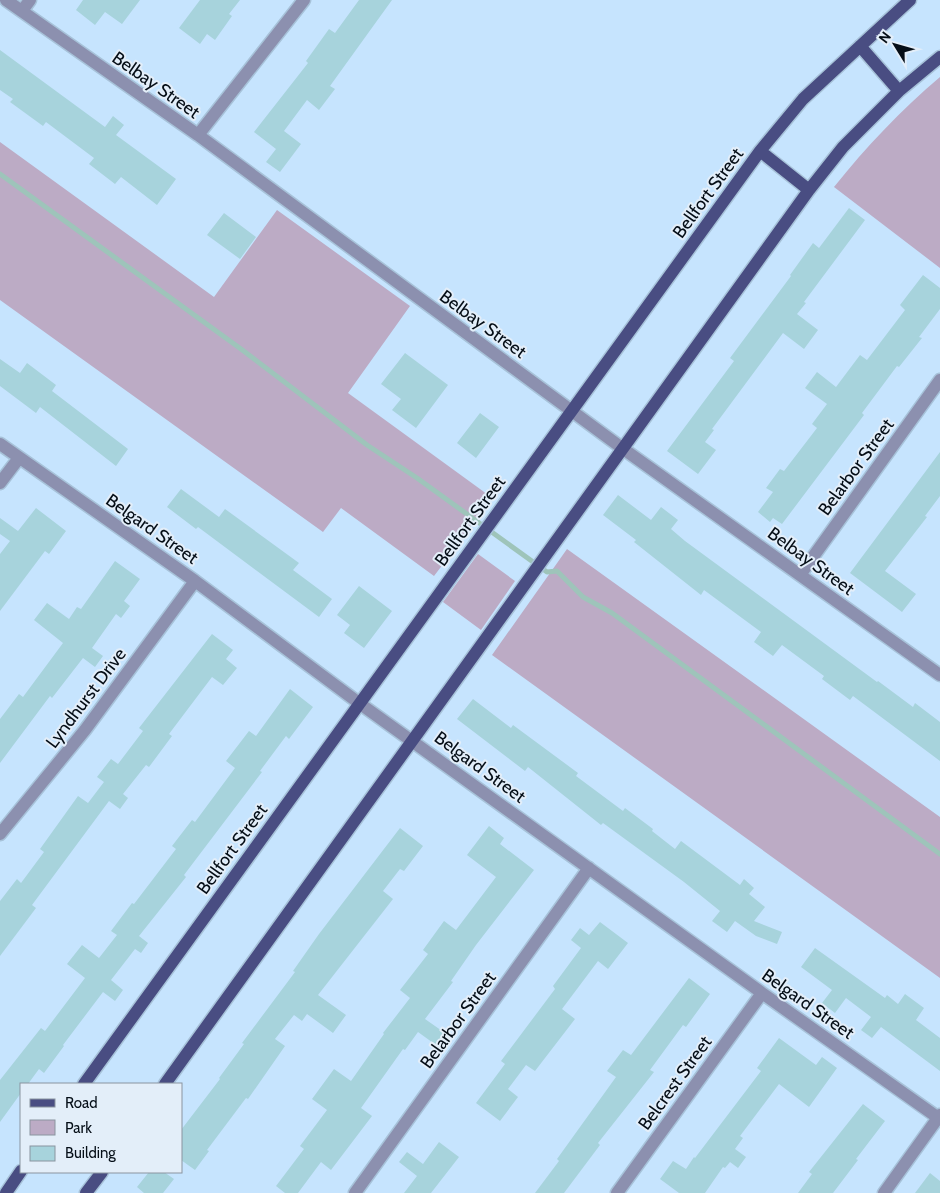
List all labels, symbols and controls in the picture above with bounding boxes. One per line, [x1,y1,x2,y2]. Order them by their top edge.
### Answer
north arrow [870,20,920,70]
text: N [874,28,895,47]
street label: Belbay Street [108,47,204,123]
street label: Bellfort Street [668,144,748,242]
street label: Belbay Street [435,285,531,363]
street label: Belarbor Street [813,414,899,520]
street label: Bellfort Street [430,472,510,570]
street label: Belgard Street [102,489,202,569]
street label: Belbay Street [763,522,859,600]
street label: Lyndhurst Drive [41,644,131,752]
street label: Belgard Street [430,726,530,808]
street label: Bellfort Street [192,800,272,898]
street label: Belgard Street [758,964,858,1044]
street label: Belarbor Street [415,967,501,1073]
street label: Belcrest Street [634,1032,716,1134]
legend [20,1083,182,1173]
text: Road [65,1094,98,1112]
text: Park [65,1119,92,1137]
text: Building [65,1144,116,1162]

